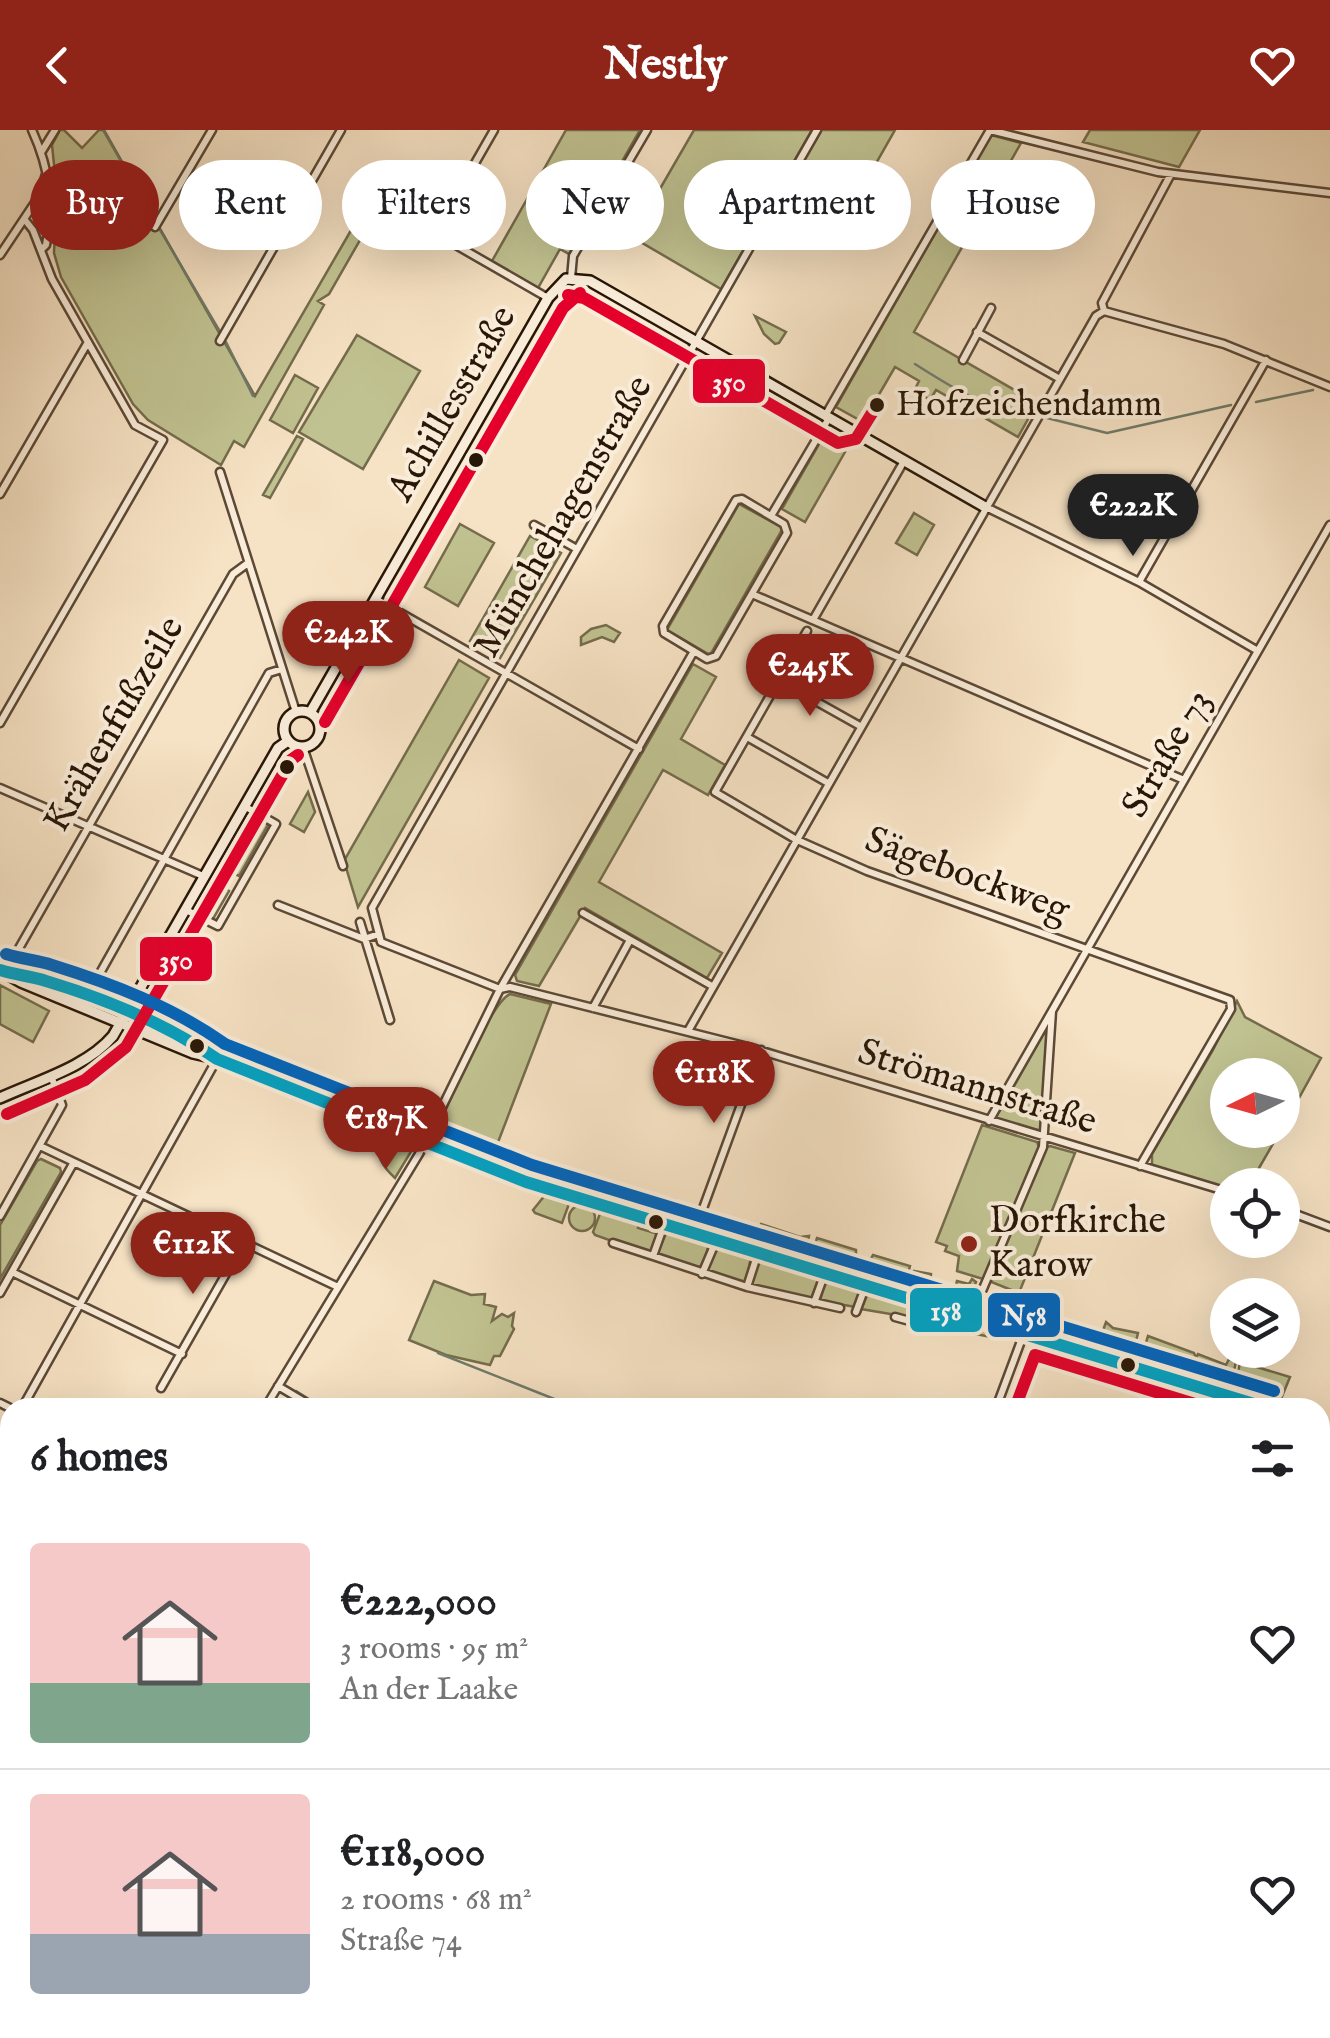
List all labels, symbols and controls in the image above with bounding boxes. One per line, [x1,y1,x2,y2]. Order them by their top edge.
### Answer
text: Nestly [603,37,727,94]
icon: back [30,38,85,93]
icon: heart [1245,38,1300,93]
chip: Buy [30,160,159,250]
chip: Rent [179,160,322,250]
chip: Filters [342,160,506,250]
chip: New [526,160,664,250]
chip: Apartment [684,160,911,250]
chip: House [931,160,1095,250]
street label: Achillesstraße [377,298,528,511]
line badge: 350 [691,357,767,405]
text: 350 [712,366,746,401]
street label: Münchehagenstraße [464,367,664,667]
place label: Hofzeichendamm [896,382,1162,428]
marker: Hofzeichendamm [867,395,887,415]
unlabelled marker [466,450,486,470]
pin: €222K [1063,474,1203,559]
text: €222K [1090,486,1176,527]
pin: €242K [278,601,418,686]
street label: Krähenfußzeile [34,608,196,842]
text: €242K [304,613,392,654]
pin: €245K [740,634,880,719]
text: €245K [768,646,852,687]
street label: Straße 73 [1112,681,1224,827]
unlabelled marker [277,757,297,777]
street label: Sägebockweg [858,817,1076,935]
line badge: 350 [138,935,214,983]
text: 350 [159,944,193,979]
street label: Strömannstraße [852,1029,1102,1147]
unlabelled marker [187,1036,207,1056]
pin: €118K [644,1041,784,1126]
text: €118K [675,1053,753,1094]
north arrow [1210,1058,1300,1148]
map controls [1210,1058,1300,1368]
pin: €187K [316,1087,456,1172]
text: €187K [345,1099,427,1140]
button: locate [1210,1168,1300,1258]
place label: Dorfkirche Karow [989,1198,1166,1290]
pin: €112K [123,1212,263,1297]
unlabelled marker [646,1212,666,1232]
text: €112K [153,1224,233,1265]
marker: Dorfkirche Karow [958,1233,980,1255]
button: layers [1210,1278,1300,1368]
line badge: 158 [908,1286,984,1334]
line badge: N58 [986,1291,1062,1339]
text: 158 [930,1295,962,1330]
text: N58 [1000,1300,1047,1335]
unlabelled marker [1118,1355,1138,1375]
icon: filters [1245,1431,1300,1486]
text: 6 homes [30,1432,168,1485]
text: €222,000 [340,1576,497,1629]
icon: home [110,1583,230,1703]
icon: heart [1245,1616,1300,1671]
text: 3 rooms · 95 m² [340,1629,528,1670]
text: An der Laake [340,1670,518,1711]
text: €118,000 [340,1827,485,1880]
icon: home [110,1834,230,1954]
icon: heart [1245,1867,1300,1922]
text: 2 rooms · 68 m² [340,1880,532,1921]
text: Straße 74 [340,1921,462,1962]

